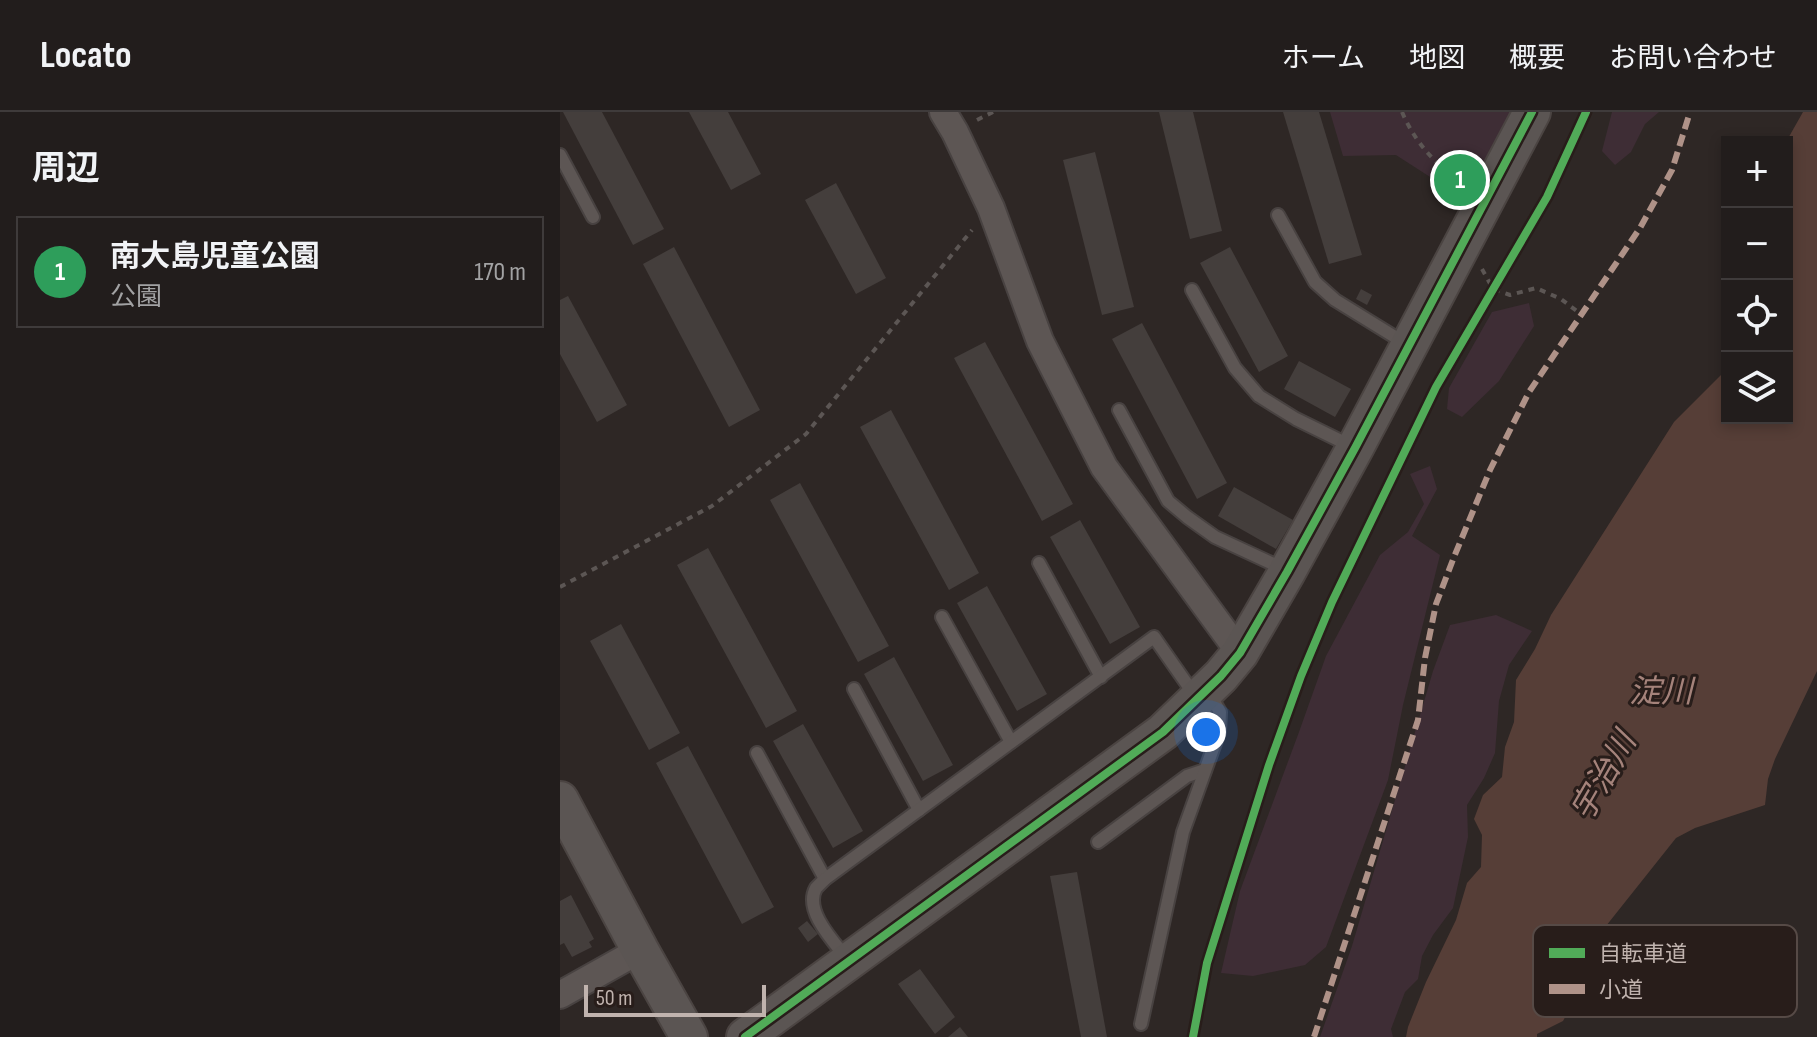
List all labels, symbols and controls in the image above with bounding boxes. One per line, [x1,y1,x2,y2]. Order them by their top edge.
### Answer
text: Locato [40,33,131,78]
text: ホーム [1282,42,1365,75]
text: 地図 [1409,42,1465,75]
text: 概要 [1509,42,1565,75]
text: お問い合わせ [1609,42,1777,75]
map controls [1721,136,1793,424]
button: + [1721,136,1793,208]
text: 周辺 [32,148,100,189]
pin: 1 [1434,150,1486,210]
button: − [1721,208,1793,280]
text: 南大島児童公園 [110,239,320,275]
text: 1 [55,257,65,288]
text: 170 m [474,257,526,288]
button: locate [1721,280,1793,352]
text: 公園 [110,282,162,313]
button: layers [1721,352,1793,424]
water label: 淀川 [1629,673,1696,712]
your location [1186,712,1226,752]
water label: 宇治川 [1563,723,1647,828]
legend [1533,925,1797,1017]
text: 自転車道 [1599,941,1687,968]
text: 小道 [1599,977,1643,1004]
scale bar [584,981,766,1017]
text: 50 m [596,985,632,1012]

